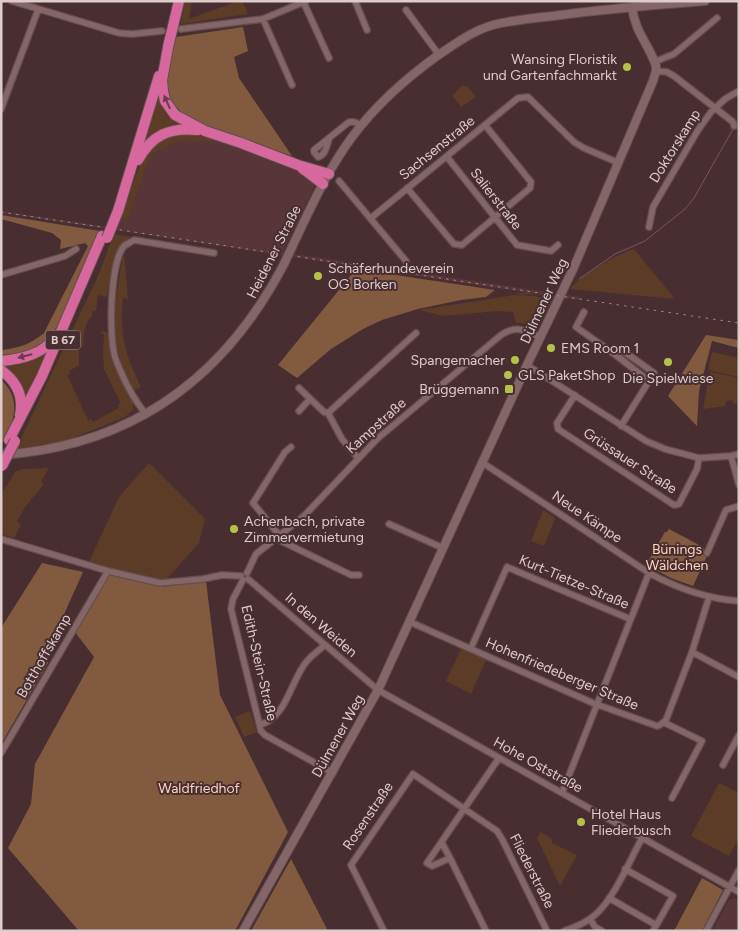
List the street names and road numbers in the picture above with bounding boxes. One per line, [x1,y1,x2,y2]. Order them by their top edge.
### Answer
street label: Doktorskamp [646,106,704,186]
street label: Sachsenstraße [396,112,478,184]
street label: Salierstraße [467,165,526,234]
street label: Heidener Straße [243,202,305,301]
street label: Dülmener Weg [517,256,571,346]
road number: B 67 [46,330,80,350]
street label: Kampstraße [342,394,410,457]
street label: Grüssauer Straße [580,424,680,498]
street label: Neue Kämpe [549,487,626,547]
street label: Kurt-Tietze-Straße [516,551,632,613]
street label: In den Weiden [282,589,361,661]
street label: Edith-Stein-Straße [237,603,281,723]
street label: Botthoffskamp [13,611,75,701]
street label: Hohenfriedeberger Straße [483,634,641,714]
street label: Dülmener Weg [308,691,368,781]
street label: Hohe Oststraße [490,733,586,797]
street label: Rosenstraße [339,779,397,853]
street label: Fliederstraße [506,831,558,911]

